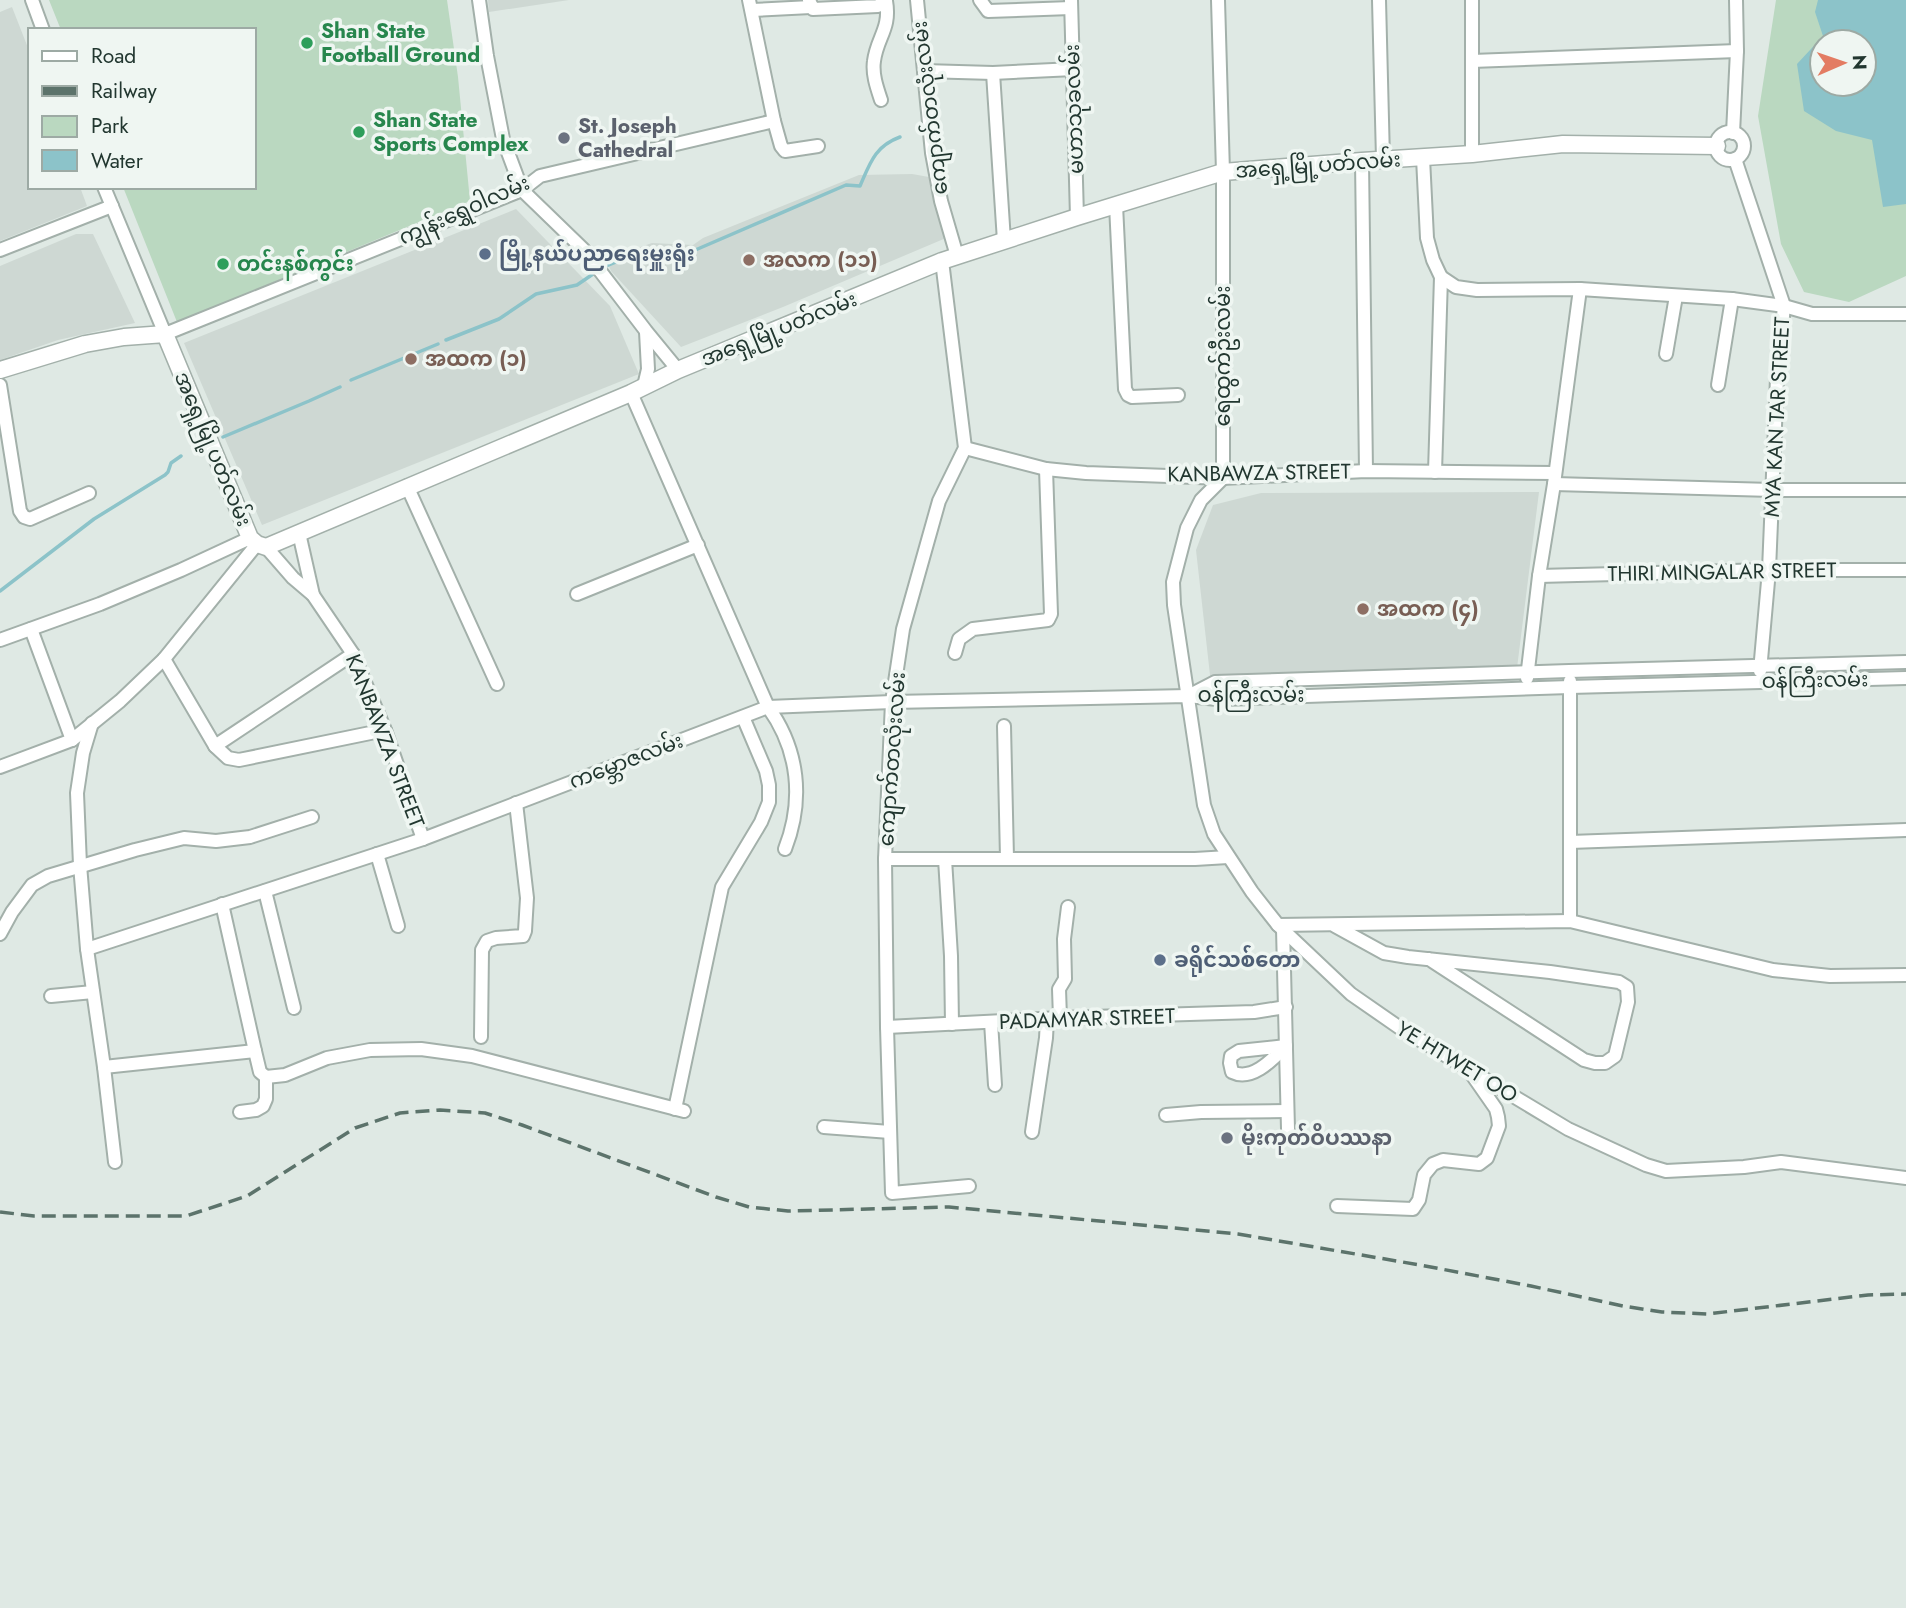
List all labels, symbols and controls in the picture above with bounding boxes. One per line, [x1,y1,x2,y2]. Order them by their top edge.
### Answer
place label: Shan State Football Ground [321,16,480,70]
street label: ကျောက်တလုံးလမ်း [903,19,959,197]
legend [28,28,256,189]
north arrow [1808,28,1878,98]
marker: Shan State Football Ground [299,35,315,51]
text: Road [91,41,136,71]
street label: မဟာသုခလမ်း [1056,43,1093,175]
text: N [1846,54,1873,70]
text: Railway [91,76,157,106]
place label: Shan State Sports Complex [373,105,529,159]
text: Park [91,111,129,141]
place label: St. Joseph Cathedral [578,111,677,165]
marker: Shan State Sports Complex [351,124,367,140]
marker: St. Joseph Cathedral [556,130,572,146]
street label: အရှေ့မြို့ပတ်လမ်း [1234,143,1402,188]
text: Water [91,146,144,176]
street label: ကျွန်းရွှေဝါလမ်း [393,167,536,256]
place label: မြို့နယ်ပညာရေးမှူးရုံး [499,238,695,271]
place label: အလက (၁၁) [763,245,878,275]
marker: မြို့နယ်ပညာရေးမှူးရုံး [477,246,493,262]
place label: တင်းနစ်ကွင်း [237,248,354,281]
marker: အလက (၁၁) [741,252,757,268]
marker: တင်းနစ်ကွင်း [215,256,231,272]
street label: အရှေ့မြို့ပတ်လမ်း [696,283,862,376]
street label: ရေထွက်ဦးလမ်း [1207,286,1240,426]
street label: MYA KAN TAR STREET [1757,316,1797,518]
place label: အထက (၁) [425,344,527,374]
marker: အထက (၁) [403,351,419,367]
street label: အရှေ့မြို့ပတ်လမ်း [165,366,260,532]
street label: KANBAWZA STREET [1167,456,1351,490]
street label: THIRI MINGALAR STREET [1607,555,1837,589]
place label: အထက (၄) [1377,594,1479,626]
marker: အထက (၄) [1355,601,1371,617]
street label: KANBAWZA STREET [338,650,432,832]
street label: ဝန်ကြီးလမ်း [1761,663,1869,698]
street label: ကျောက်တလုံးလမ်း [870,671,916,847]
street label: ဝန်ကြီးလမ်း [1198,679,1304,712]
street label: ကမ္ဘောဇလမ်း [564,725,688,798]
place label: ခရိုင်သစ်တော [1174,944,1300,977]
marker: ခရိုင်သစ်တော [1152,952,1168,968]
street label: PADAMYAR STREET [999,1001,1176,1037]
street label: YE HTWET OO [1391,1014,1523,1110]
place label: မိုးကုတ်ဝိပဿနာ [1241,1122,1392,1155]
marker: မိုးကုတ်ဝိပဿနာ [1219,1130,1235,1146]

